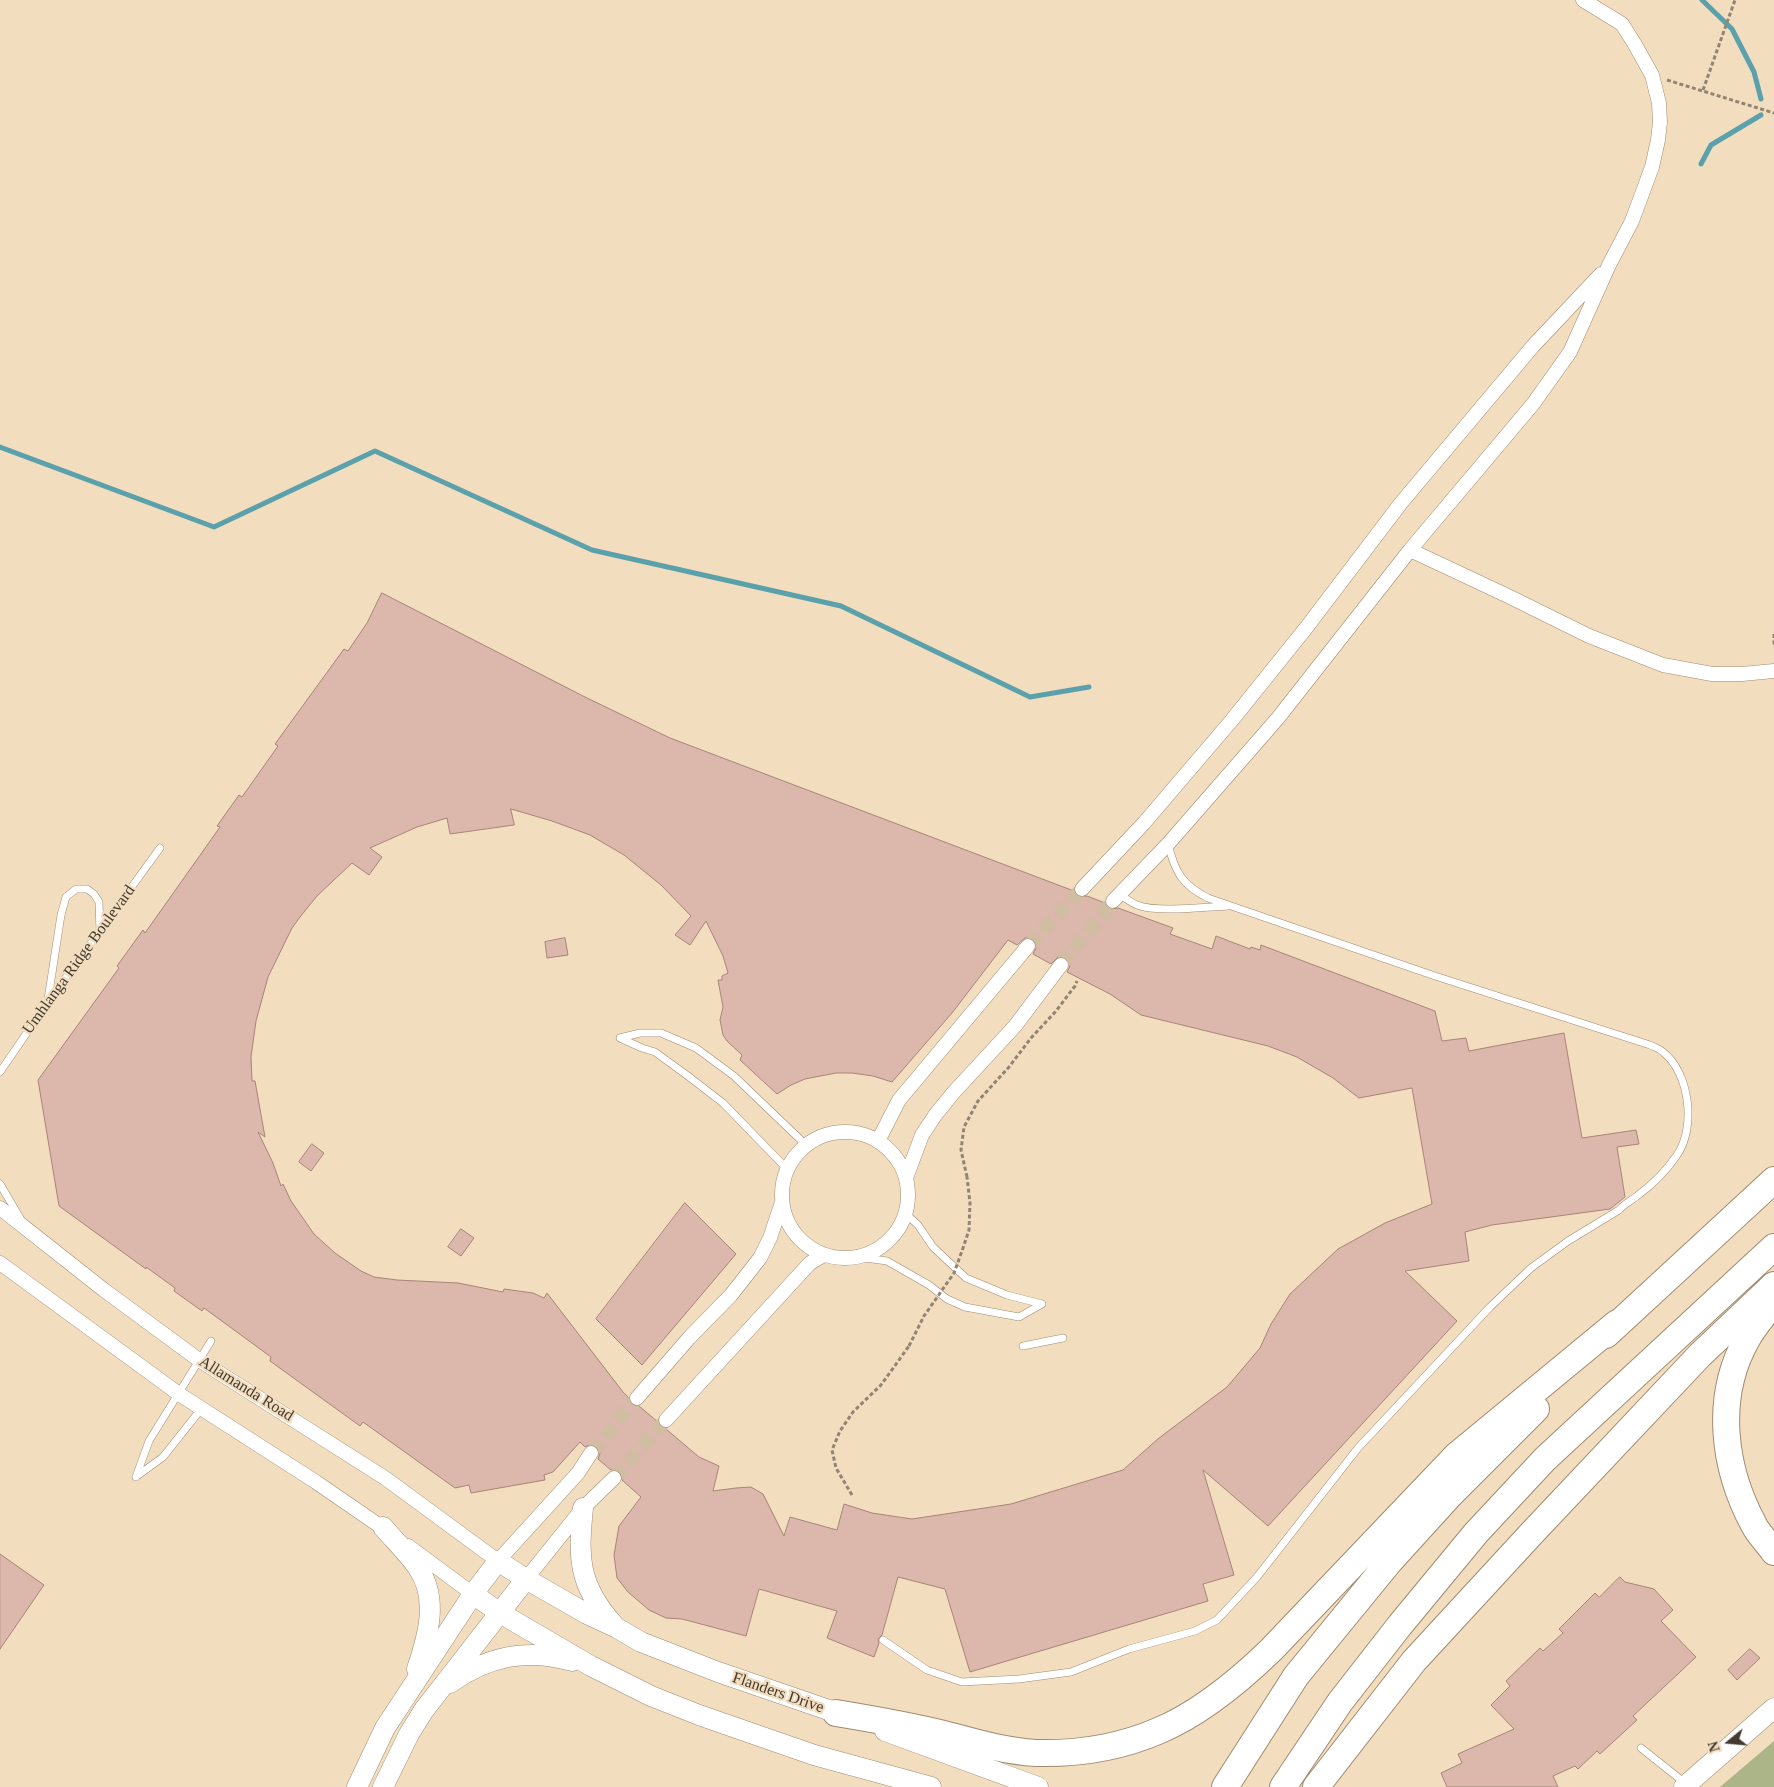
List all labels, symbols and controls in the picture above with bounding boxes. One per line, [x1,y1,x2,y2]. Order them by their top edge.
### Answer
street label: Umhlanga Ridge Boulevard [18,882,140,1038]
street label: Allamanda Road [195,1352,297,1426]
street label: Flanders Drive [730,1668,826,1718]
north arrow [1704,1717,1754,1767]
text: N [1706,1739,1723,1754]

